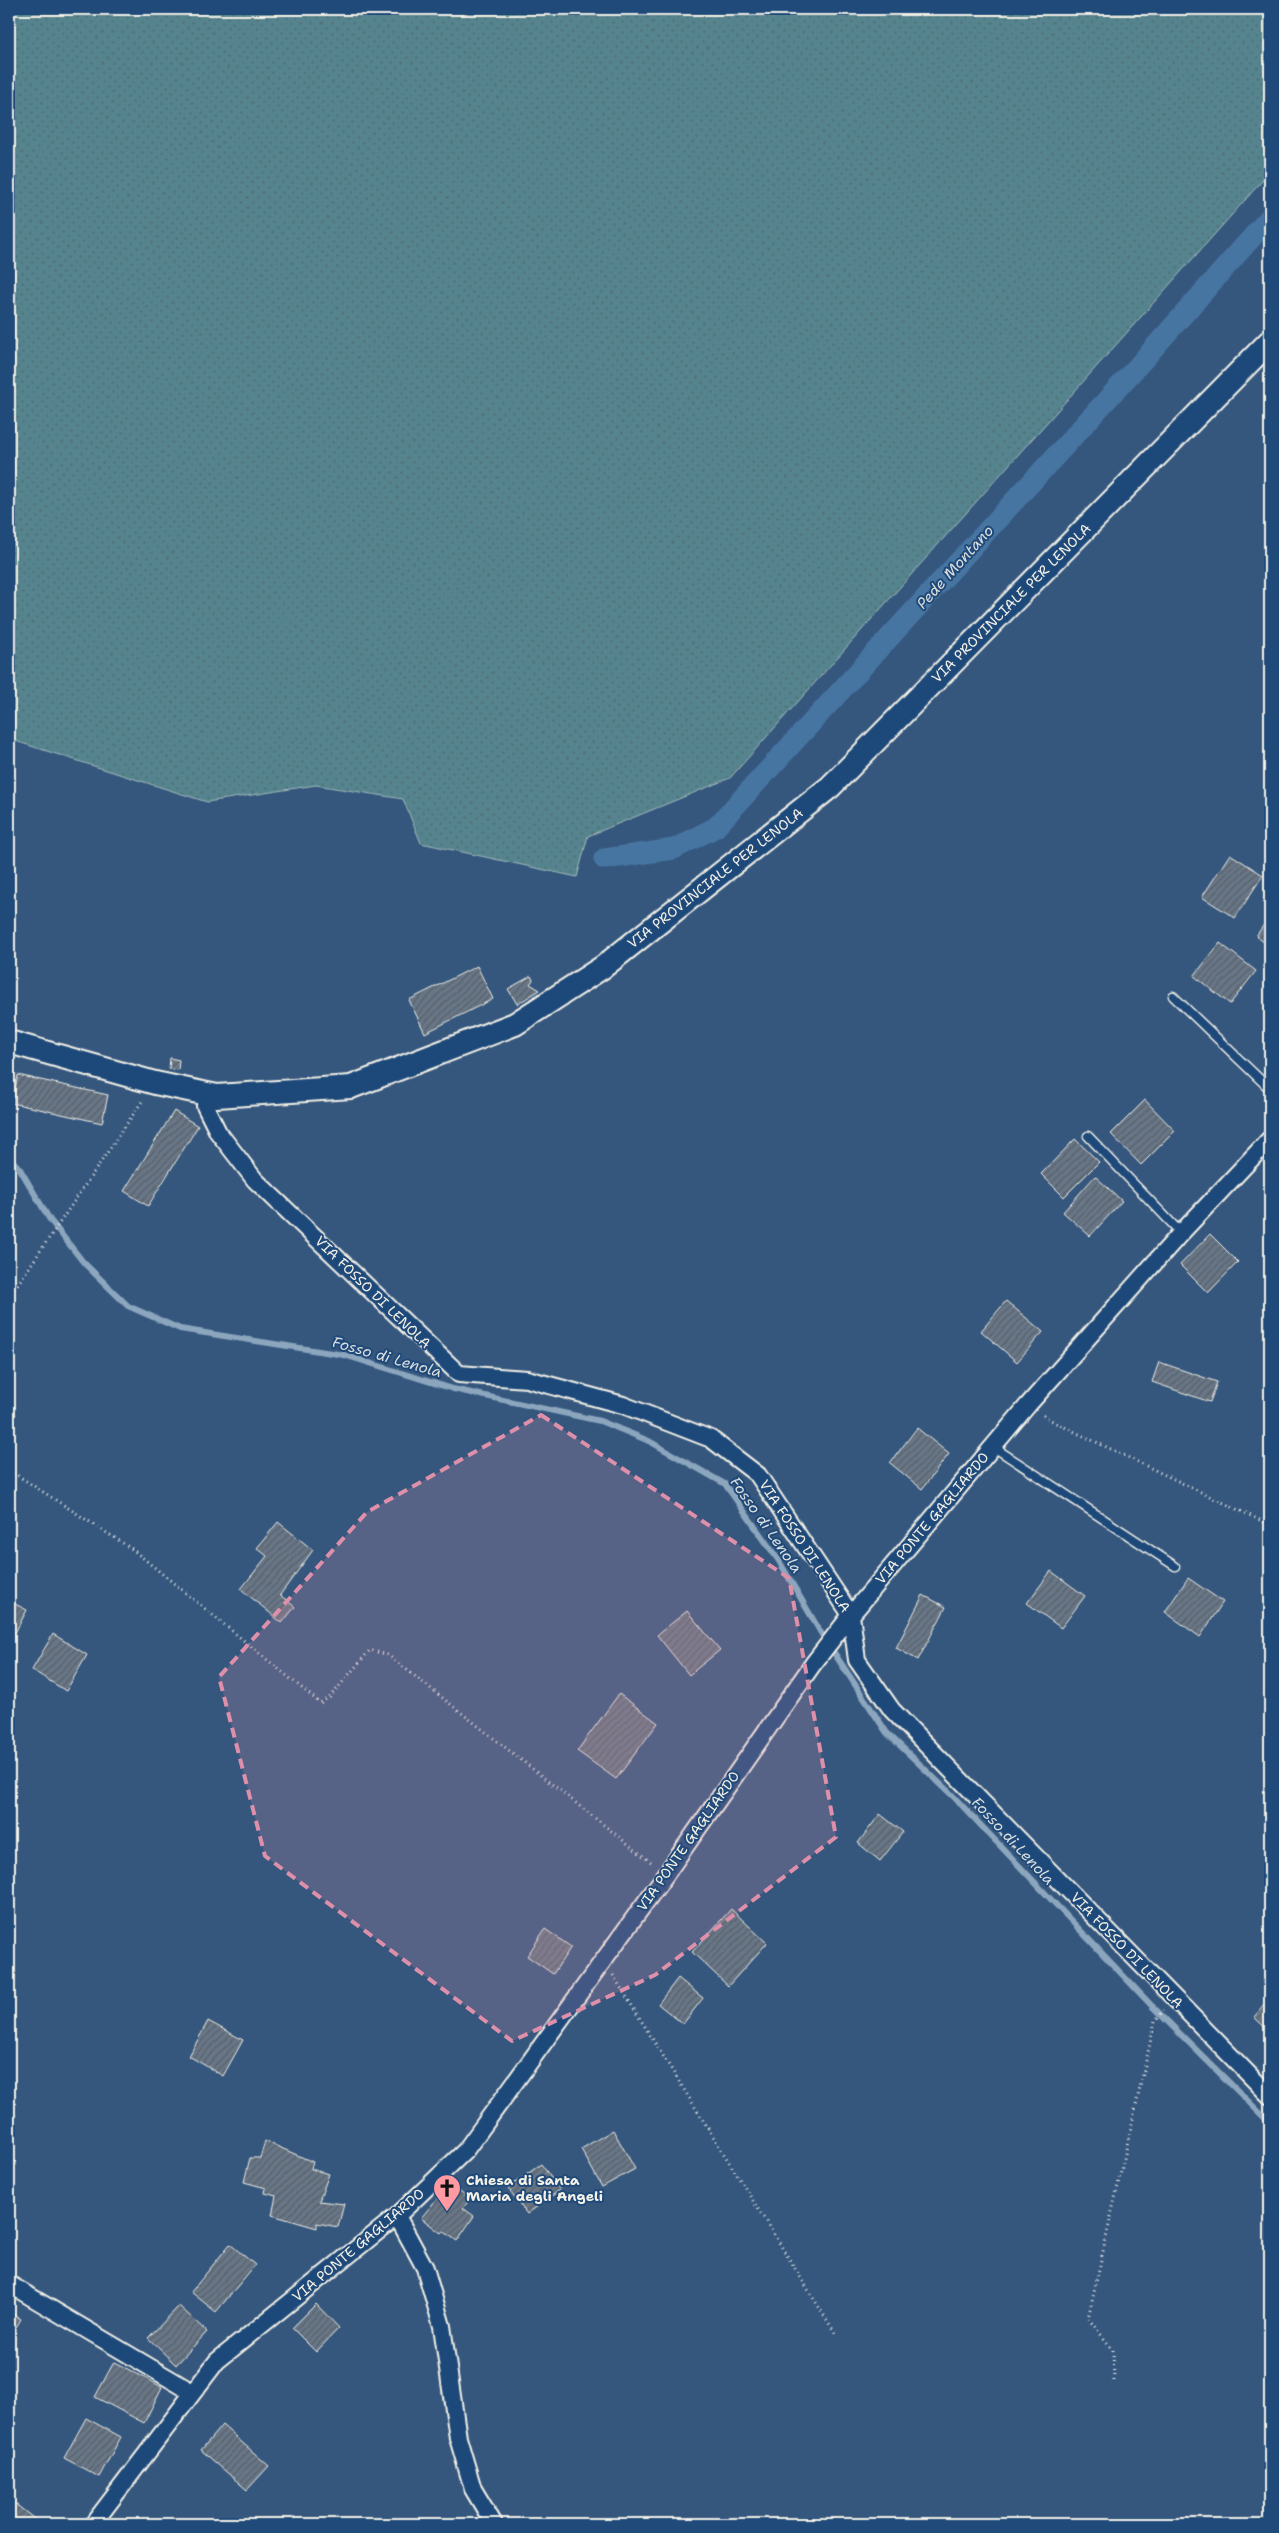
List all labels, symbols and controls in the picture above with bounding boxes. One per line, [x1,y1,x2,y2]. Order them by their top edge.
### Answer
street label: VIA PROVINCIALE PER LENOLA [928,520,1094,686]
water label: Pede Montano [912,521,998,613]
street label: VIA PROVINCIALE PER LENOLA [624,804,806,952]
street label: VIA FOSSO DI LENOLA [311,1232,435,1352]
water label: Fosso di Lenola [330,1332,444,1382]
street label: VIA PONTE GAGLIARDO [871,1448,993,1588]
water label: Fosso di Lenola [725,1473,807,1577]
street label: VIA FOSSO DI LENOLA [755,1476,855,1616]
street label: VIA PONTE GAGLIARDO [633,1767,743,1915]
water label: Fosso di Lenola [967,1793,1059,1889]
street label: VIA FOSSO DI LENOLA [1067,1888,1187,2012]
place label: Chiesa di Santa Maria degli Angeli [466,2171,603,2205]
church icon: Chiesa di Santa Maria degli Angeli [432,2173,462,2212]
street label: VIA PONTE GAGLIARDO [288,2184,428,2306]

